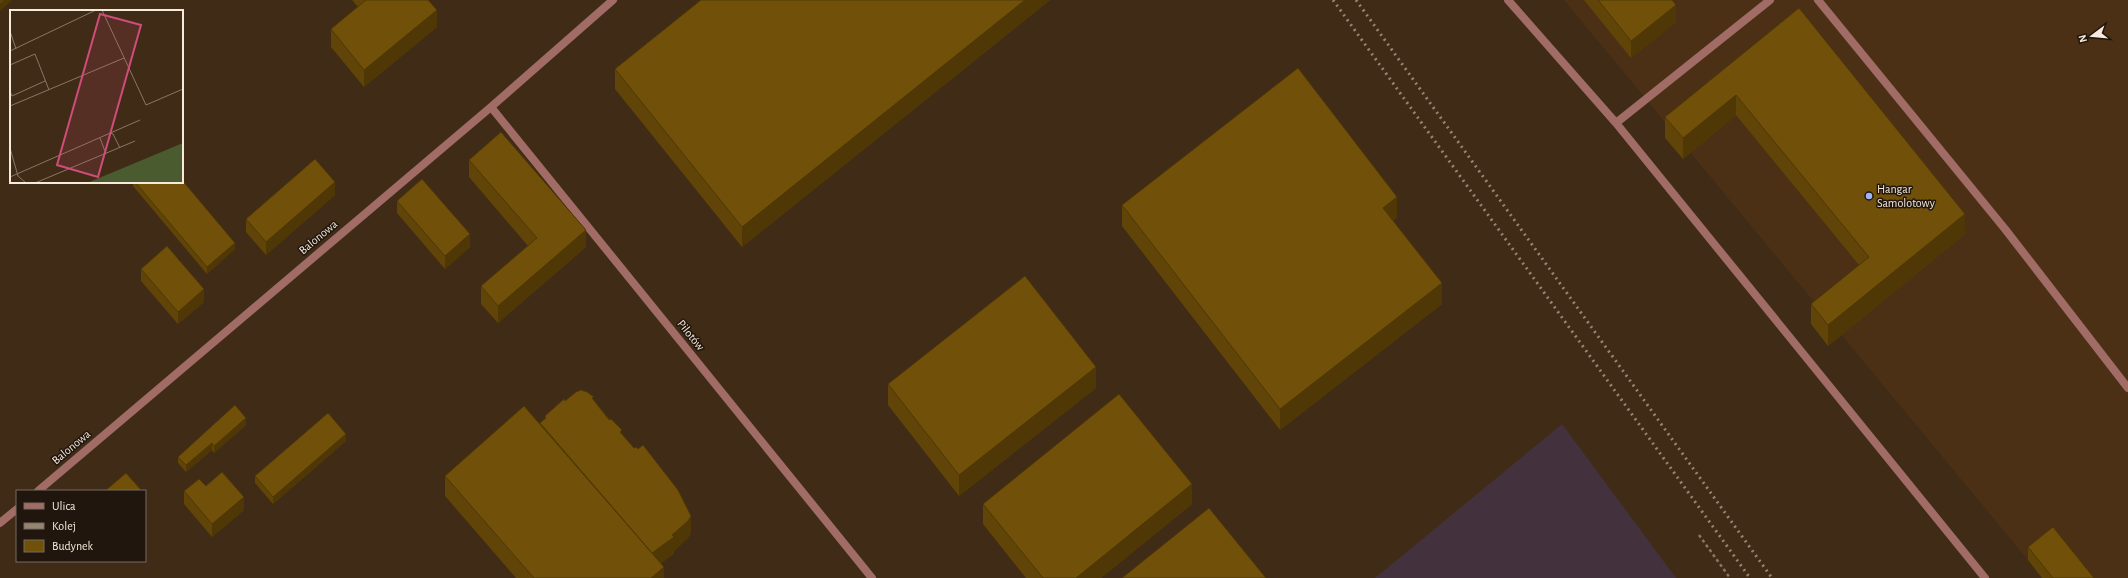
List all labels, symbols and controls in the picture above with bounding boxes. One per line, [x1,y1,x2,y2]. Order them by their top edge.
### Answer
inset map [10,10,183,183]
north arrow [2072,16,2112,56]
text: N [2077,33,2089,44]
place label: Hangar Samolotowy [1877,183,1935,210]
marker: Hangar Samolotowy [1864,191,1874,201]
street label: Balonowa [296,217,340,256]
street label: Pilotów [675,317,707,353]
street label: Balonowa [49,427,93,466]
legend [16,490,146,562]
text: Ulica [52,500,76,512]
text: Kolej [52,520,76,533]
text: Budynek [52,540,94,553]

